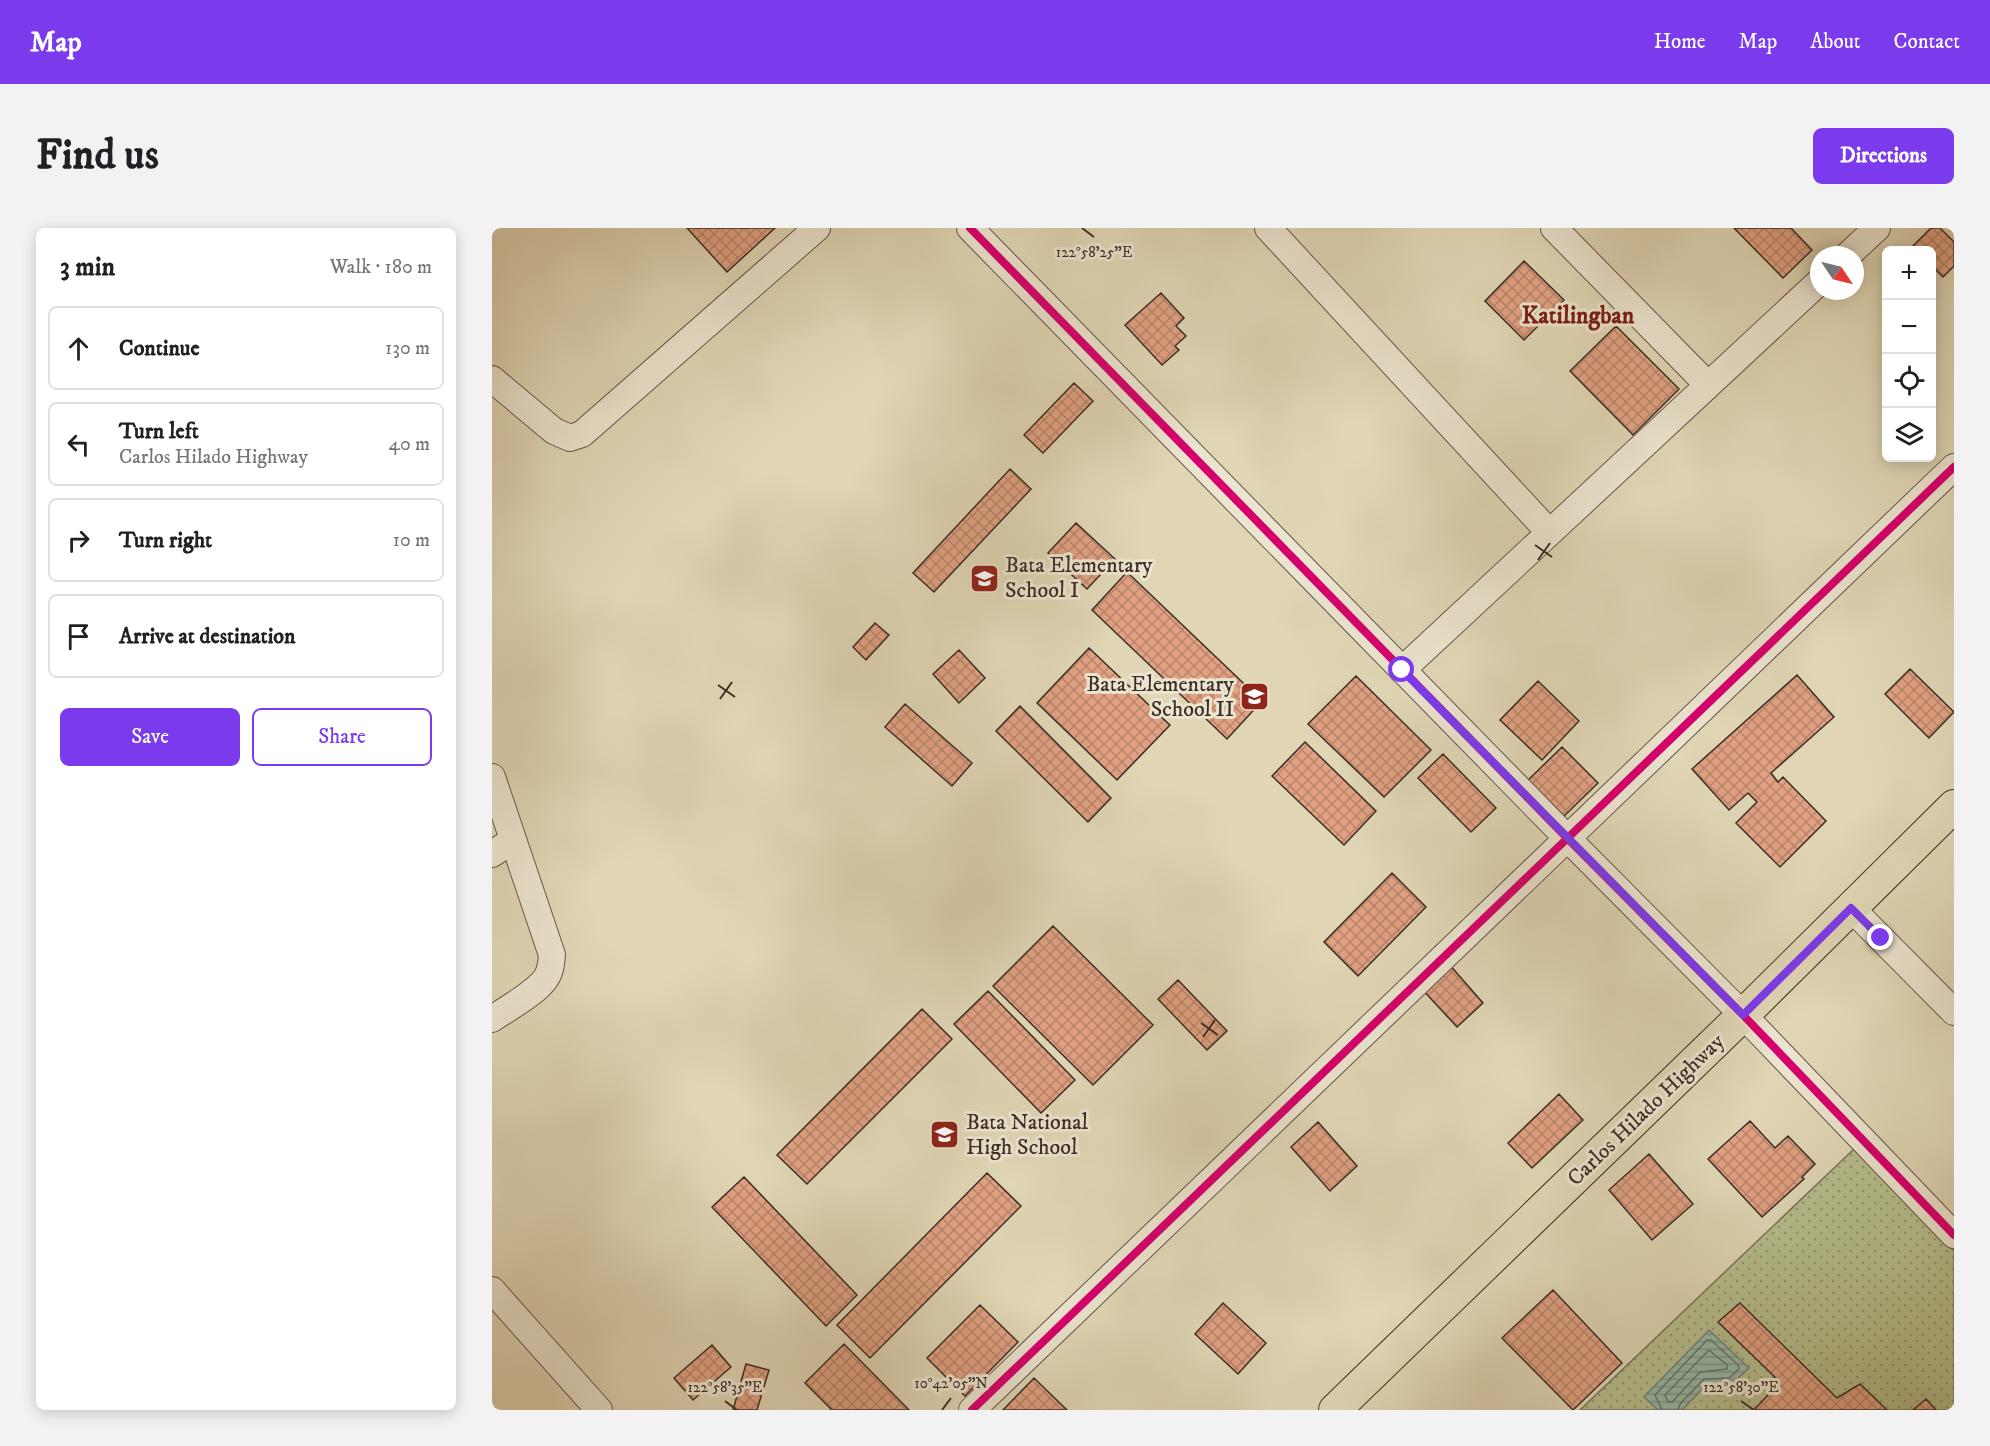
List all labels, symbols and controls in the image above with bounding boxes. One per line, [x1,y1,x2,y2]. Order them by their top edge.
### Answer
text: Map [30,25,82,60]
text: Home [1654,29,1706,55]
text: Map [1739,29,1777,55]
text: About [1810,29,1861,55]
text: Contact [1894,29,1960,55]
button: Directions [1813,128,1954,184]
text: Find us [36,130,159,182]
text: 122°58'25"E [1056,243,1133,262]
north arrow [1810,246,1864,300]
map controls [1882,246,1936,462]
button: + [1882,246,1936,300]
text: 3 min [60,251,115,284]
text: Walk · 180 m [330,255,432,280]
button: − [1882,300,1936,354]
district label: Katilingban [1522,301,1635,331]
icon: ahead [62,332,95,365]
text: Continue [119,335,200,362]
text: 130 m [385,336,430,361]
button: locate [1882,354,1936,408]
button: layers [1882,408,1936,462]
text: Turn left [119,418,199,445]
icon: left [62,428,95,461]
text: 40 m [388,432,430,457]
text: Carlos Hilado Highway [119,445,308,470]
icon: right [62,524,95,557]
text: Turn right [119,527,212,554]
text: 10 m [393,528,430,553]
place label: Bata Elementary School I [1005,552,1153,604]
school or university icon: Bata Elementary School I [968,562,1000,594]
icon: arrive [62,620,95,653]
text: Arrive at destination [119,623,296,650]
route start [1388,656,1414,682]
place label: Bata Elementary School II [1086,671,1235,723]
school or university icon: Bata Elementary School II [1239,681,1271,713]
button: Save [60,708,240,766]
button: Share [252,708,432,766]
route end [1867,924,1893,950]
street label: Carlos Hilado Highway [1562,1028,1731,1192]
place label: Bata National High School [966,1109,1089,1161]
school or university icon: Bata National High School [929,1119,961,1151]
text: 10°42'05"N [914,1374,988,1393]
text: 122°58'35"E [688,1378,763,1397]
text: 122°58'30"E [1703,1378,1779,1397]

